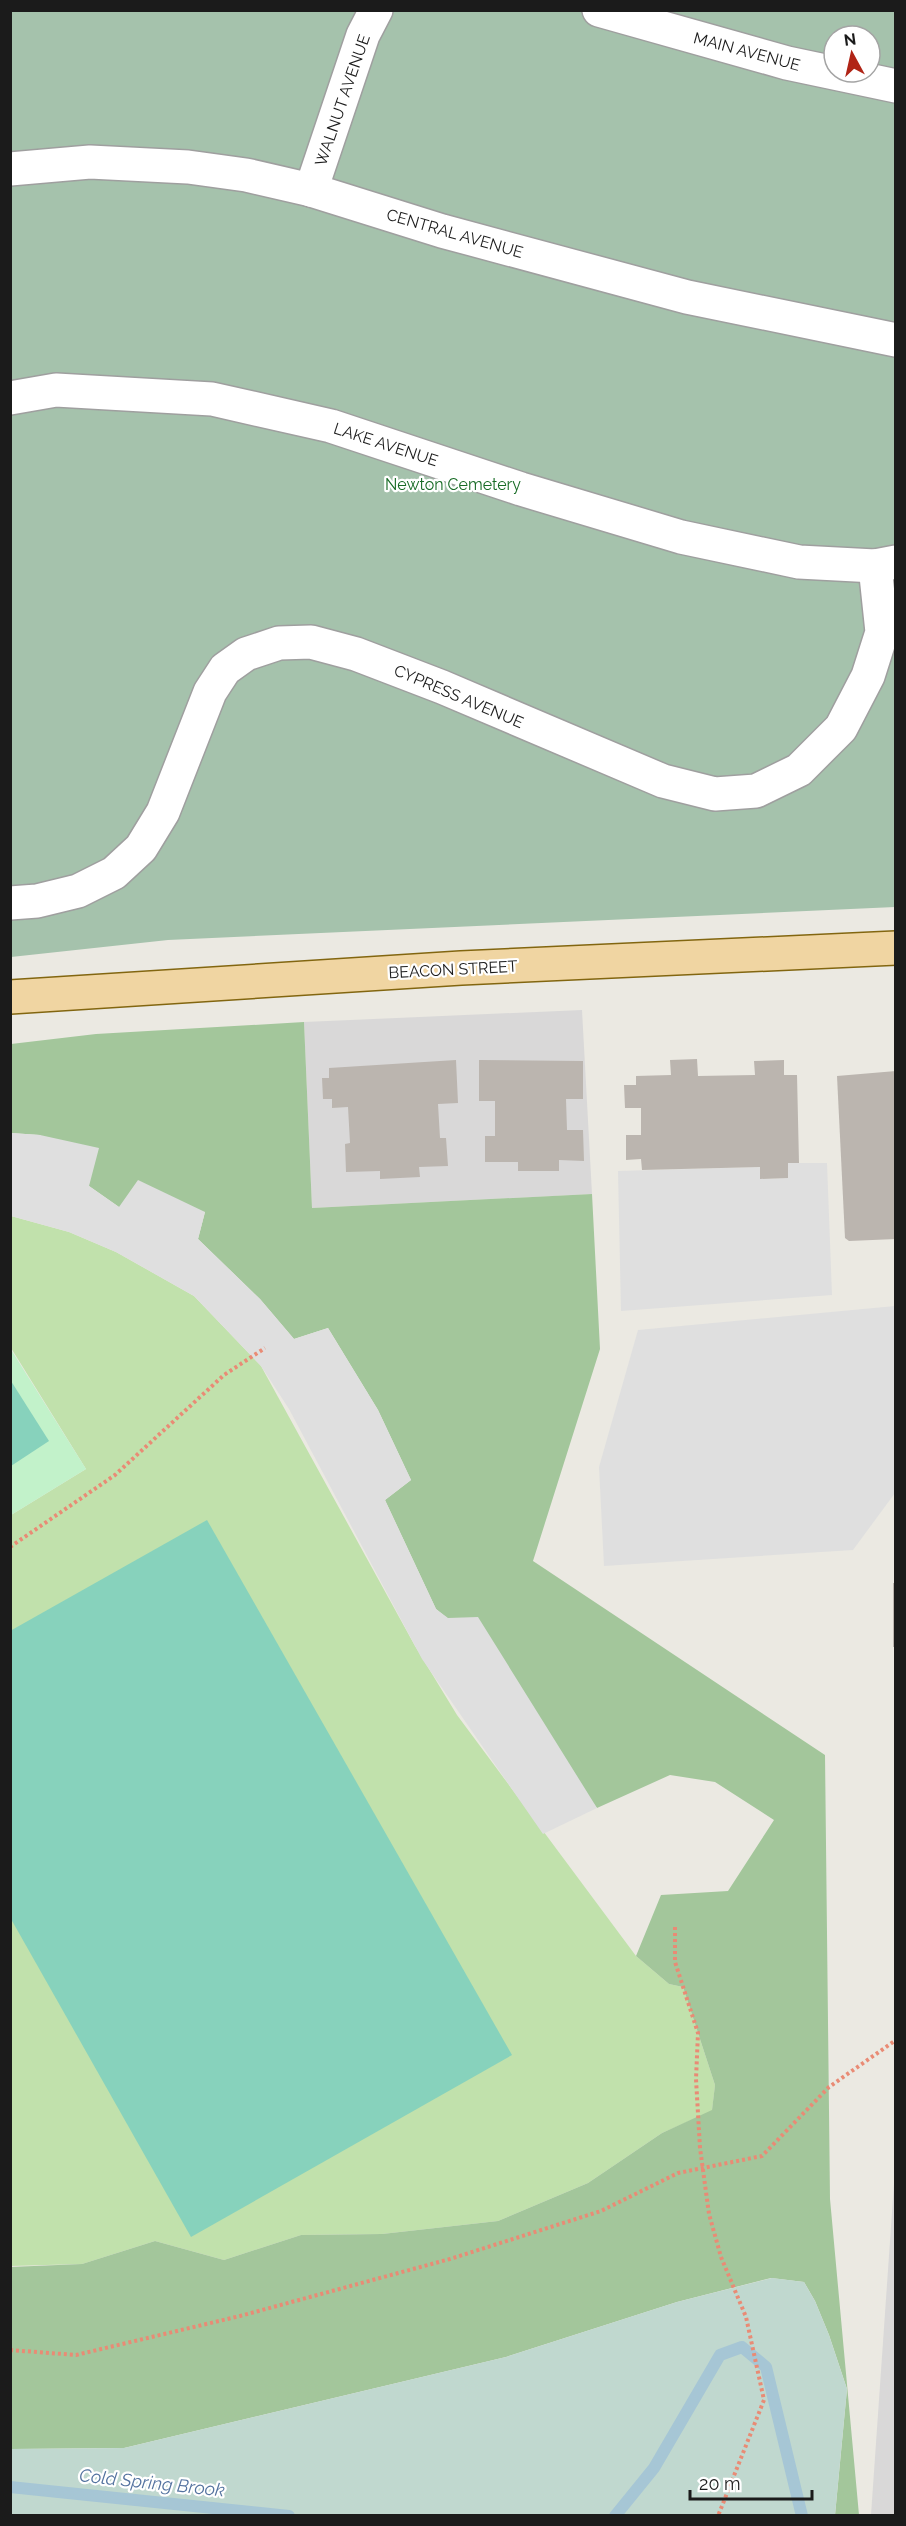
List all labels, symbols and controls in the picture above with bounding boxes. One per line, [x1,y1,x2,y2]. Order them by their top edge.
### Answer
north arrow [822,24,882,84]
street label: MAIN AVENUE [692,28,802,75]
text: N [843,29,857,50]
street label: WALNUT AVENUE [311,32,374,168]
street label: CENTRAL AVENUE [384,205,526,262]
street label: LAKE AVENUE [331,419,441,470]
park label: Newton Cemetery [385,475,521,494]
street label: CYPRESS AVENUE [391,661,527,732]
street label: BEACON STREET [388,957,518,982]
scale bar [690,2463,812,2501]
water label: Cold Spring Brook [78,2464,226,2501]
text: 20 m [699,2473,741,2494]

